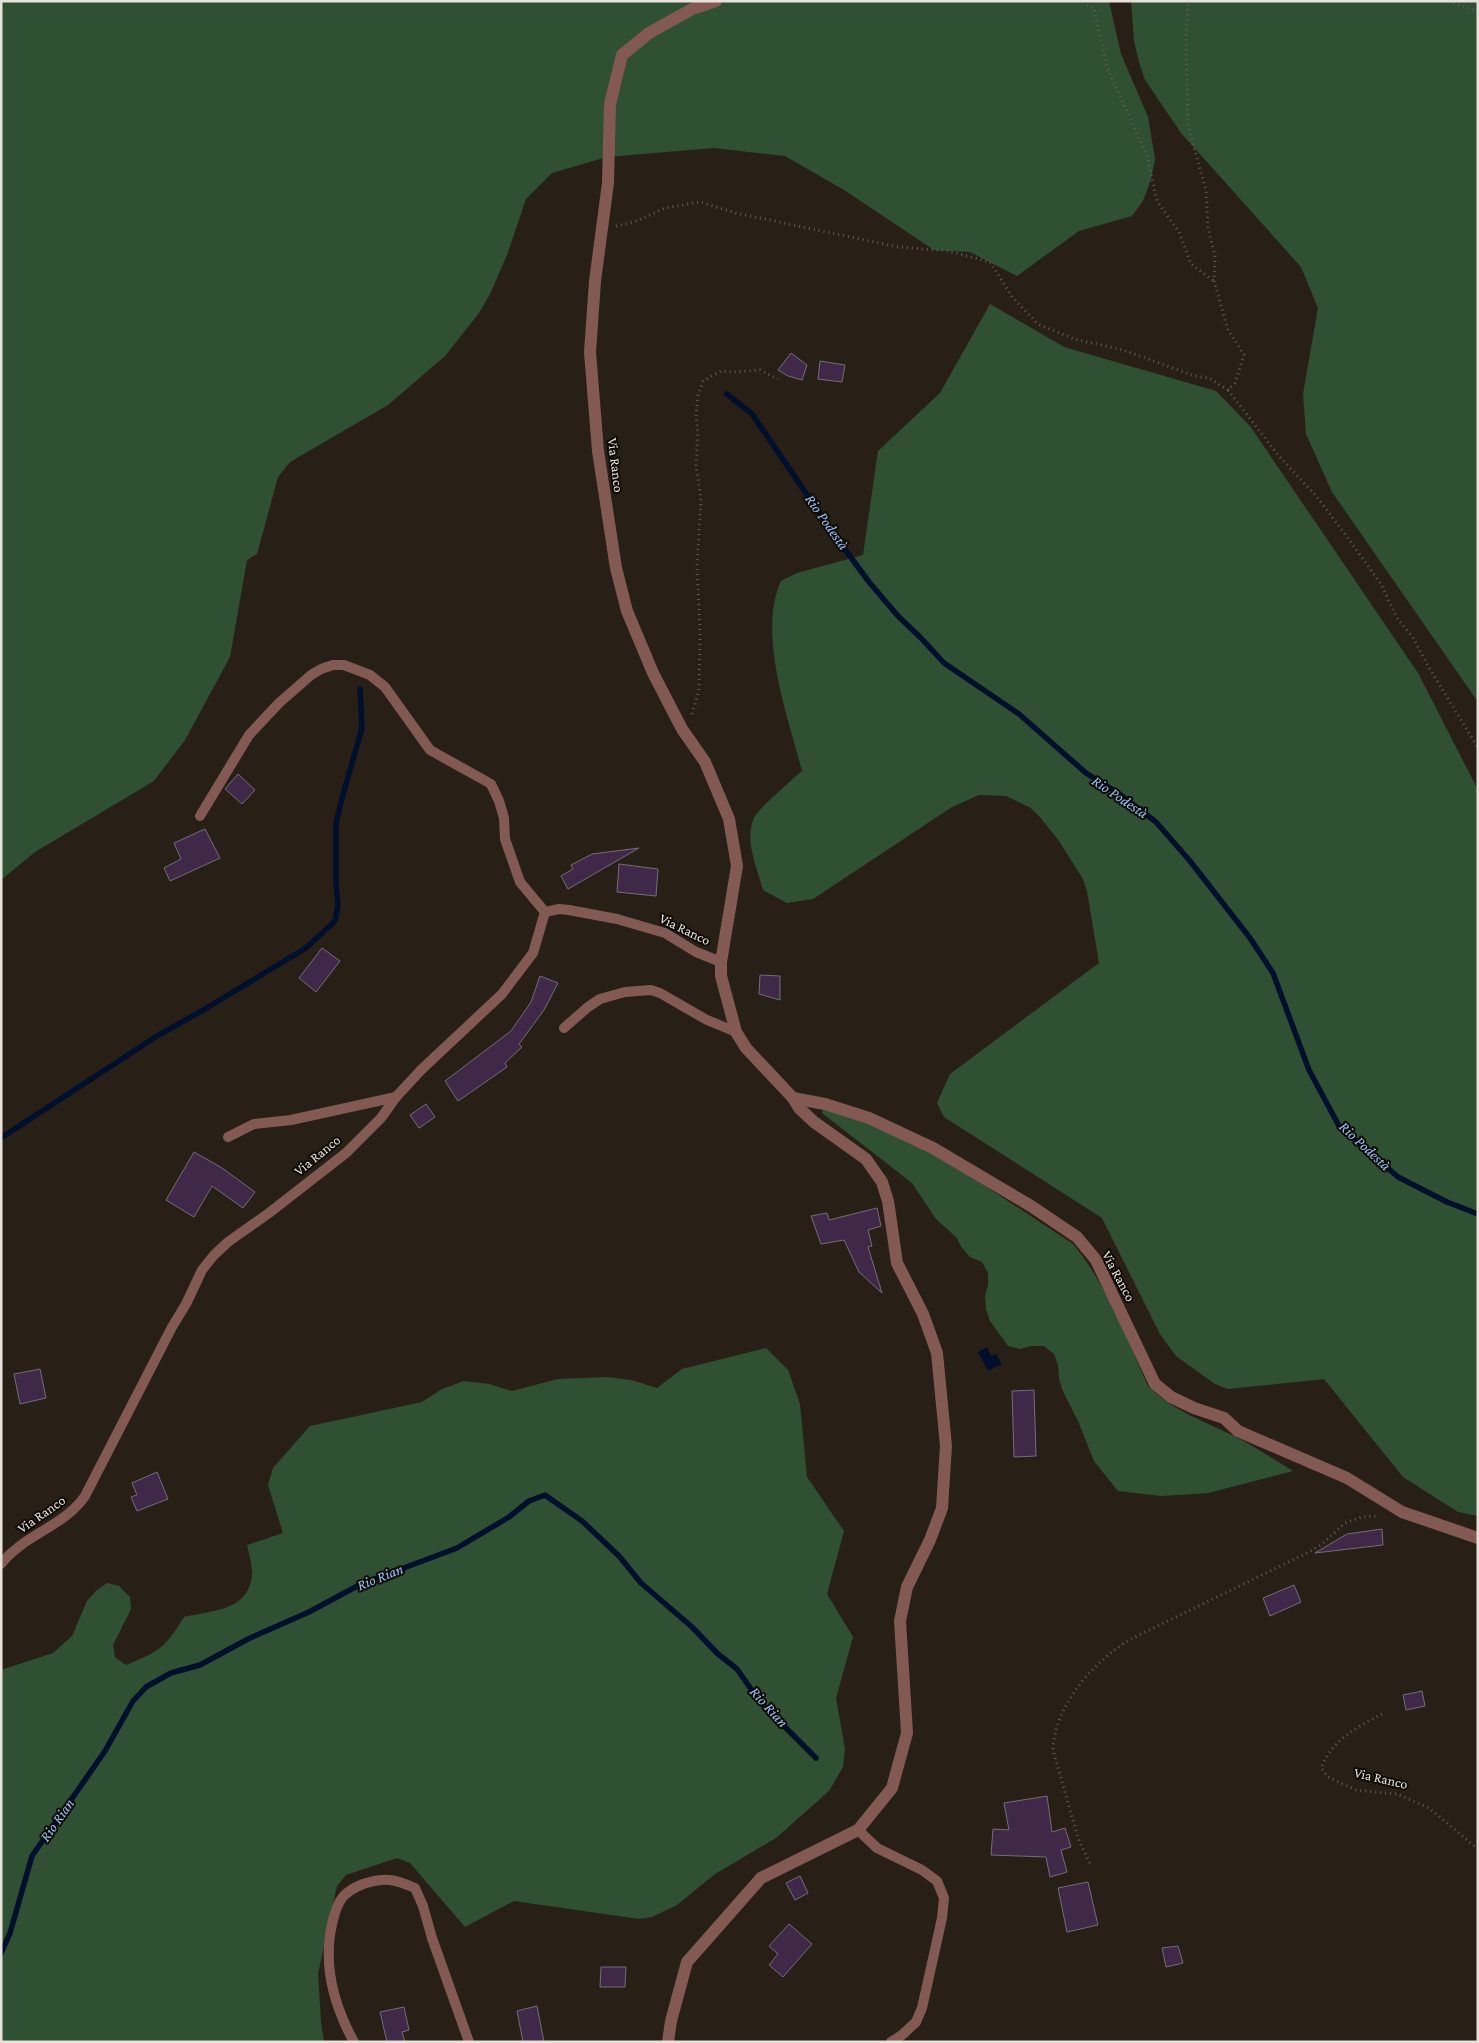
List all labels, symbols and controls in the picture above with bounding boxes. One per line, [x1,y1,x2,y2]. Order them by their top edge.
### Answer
street label: Via Ranco [605,437,627,493]
water label: Rio Podestà [802,491,852,553]
water label: Rio Podestà [1089,772,1151,822]
street label: Via Ranco [657,910,713,948]
water label: Rio Podestà [1336,1118,1394,1174]
street label: Via Ranco [291,1131,343,1178]
street label: Via Ranco [1099,1248,1139,1304]
street label: Via Ranco [14,1492,68,1536]
water label: Rio Rian [355,1560,406,1593]
water label: Rio Rian [747,1684,791,1731]
street label: Via Ranco [1352,1764,1410,1792]
water label: Rio Rian [37,1795,78,1844]

